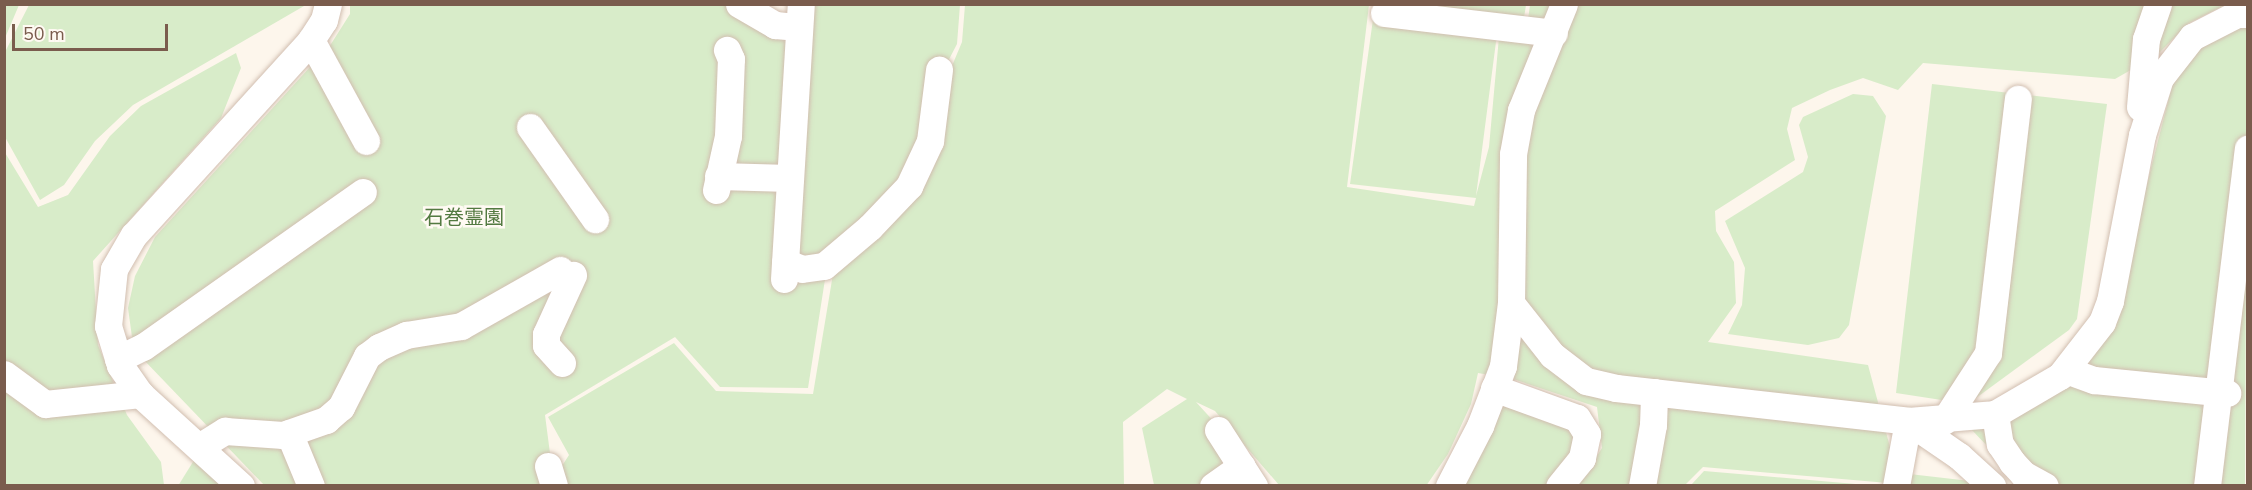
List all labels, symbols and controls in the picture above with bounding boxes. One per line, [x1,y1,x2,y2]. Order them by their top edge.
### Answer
scale bar [15,12,171,50]
text: 50 m [23,22,65,46]
park label: 石巻霊園 [424,205,504,229]

